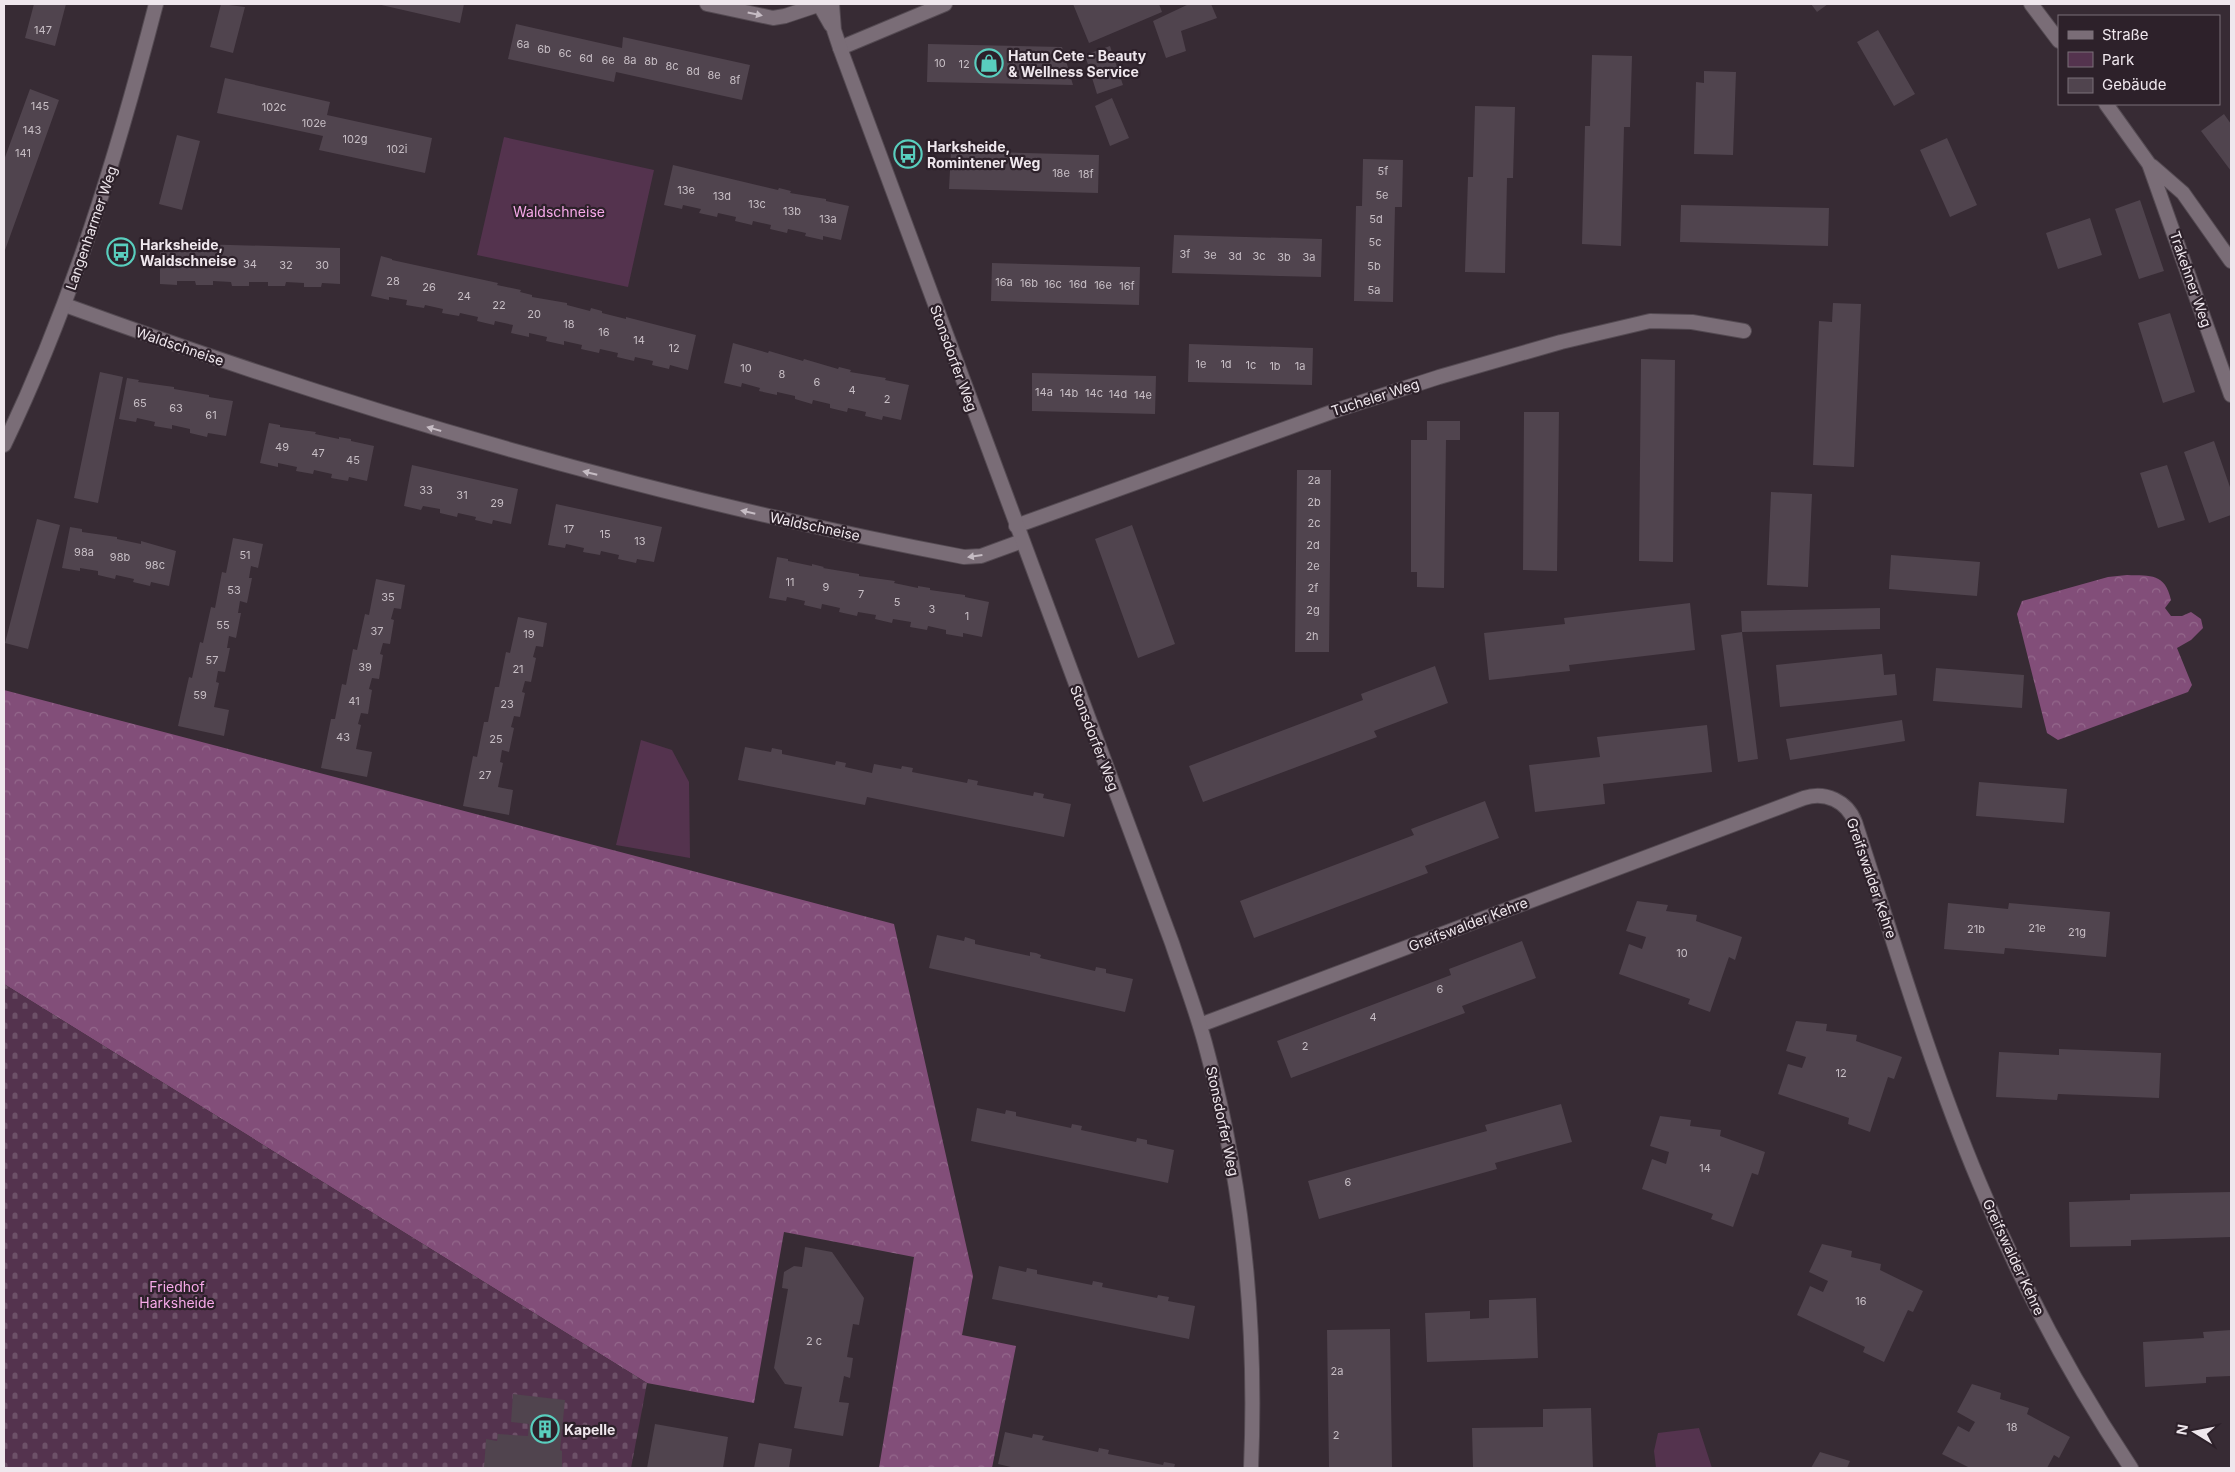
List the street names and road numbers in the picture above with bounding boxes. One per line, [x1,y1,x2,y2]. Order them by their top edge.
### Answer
street label: Langenharmer Weg [62,164,120,292]
street label: Trakehner Weg [2167,229,2215,329]
street label: Stonsdorfer Weg [927,303,981,413]
street label: Waldschneise [134,323,226,369]
street label: Tucheler Weg [1329,375,1421,419]
street label: Waldschneise [768,508,862,544]
street label: Stonsdorfer Weg [1067,683,1123,793]
street label: Greifswalder Kehre [1843,815,1901,941]
street label: Greifswalder Kehre [1406,893,1530,955]
street label: Stonsdorfer Weg [1203,1064,1243,1178]
street label: Greifswalder Kehre [1980,1196,2048,1318]

